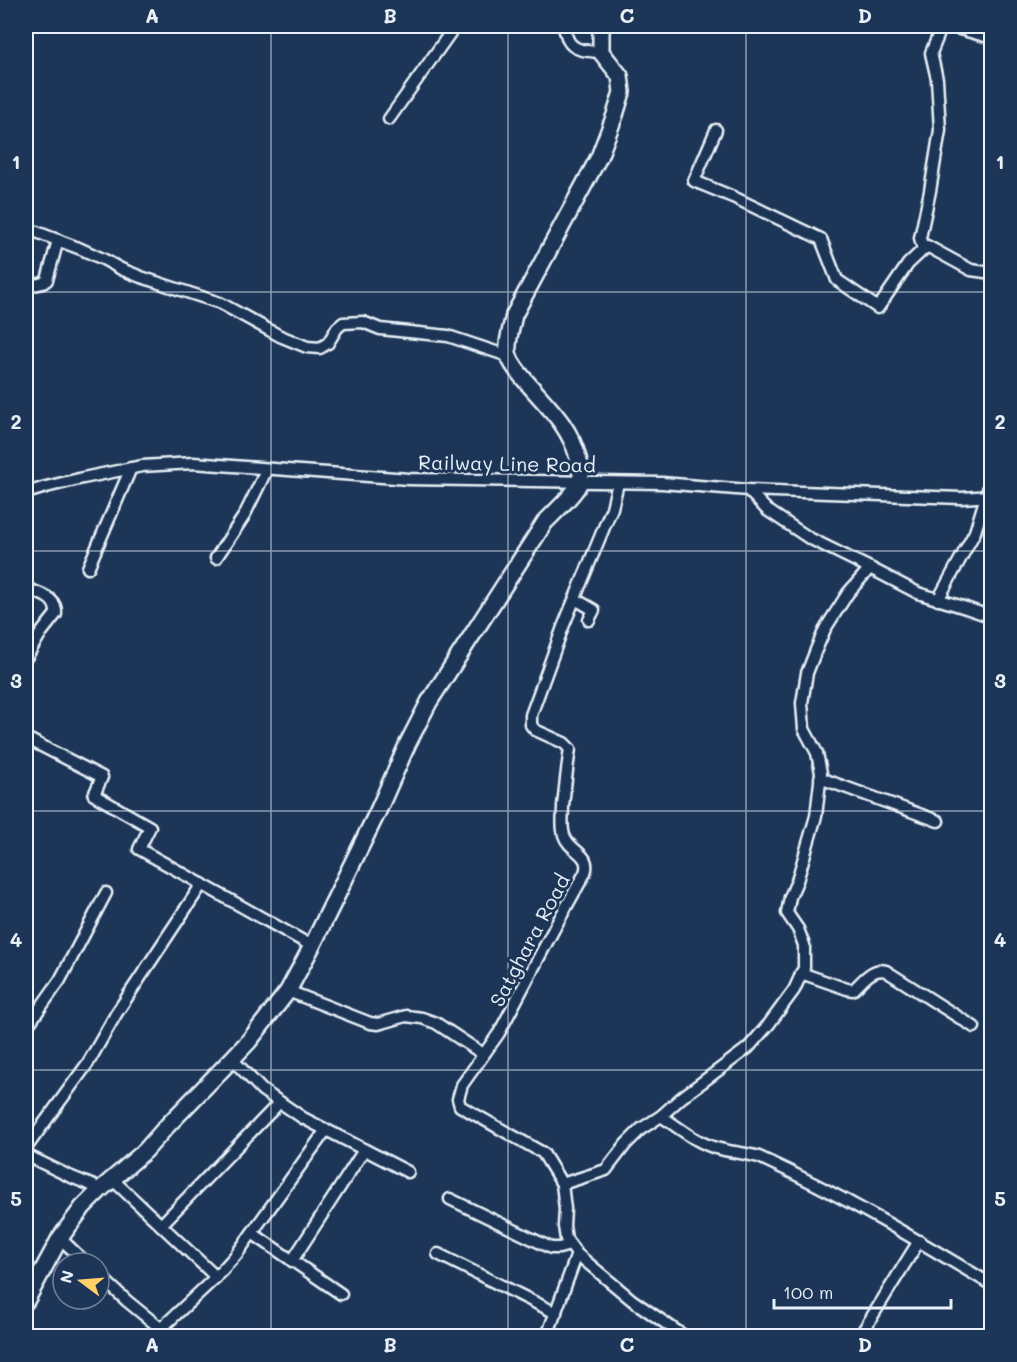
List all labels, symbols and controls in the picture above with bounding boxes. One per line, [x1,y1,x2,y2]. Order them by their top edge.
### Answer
text: A [145,2,159,28]
text: B [383,2,397,28]
text: C [620,2,635,28]
text: D [858,2,872,28]
text: 1 [12,148,20,174]
text: 1 [996,148,1004,174]
text: 2 [10,408,22,434]
text: 2 [994,408,1006,434]
street label: Railway Line Road [418,448,596,478]
text: 3 [10,667,22,693]
text: 3 [994,667,1006,693]
street label: Satghara Road [483,869,575,1011]
text: 4 [10,926,23,952]
text: 4 [994,926,1007,952]
text: 5 [10,1185,22,1211]
text: 5 [994,1185,1006,1211]
north arrow [51,1251,111,1311]
text: N [54,1268,78,1285]
scale bar [774,1272,951,1310]
text: 100 m [783,1280,833,1304]
text: A [145,1331,159,1357]
text: B [383,1331,397,1357]
text: C [620,1331,635,1357]
text: D [858,1331,872,1357]

